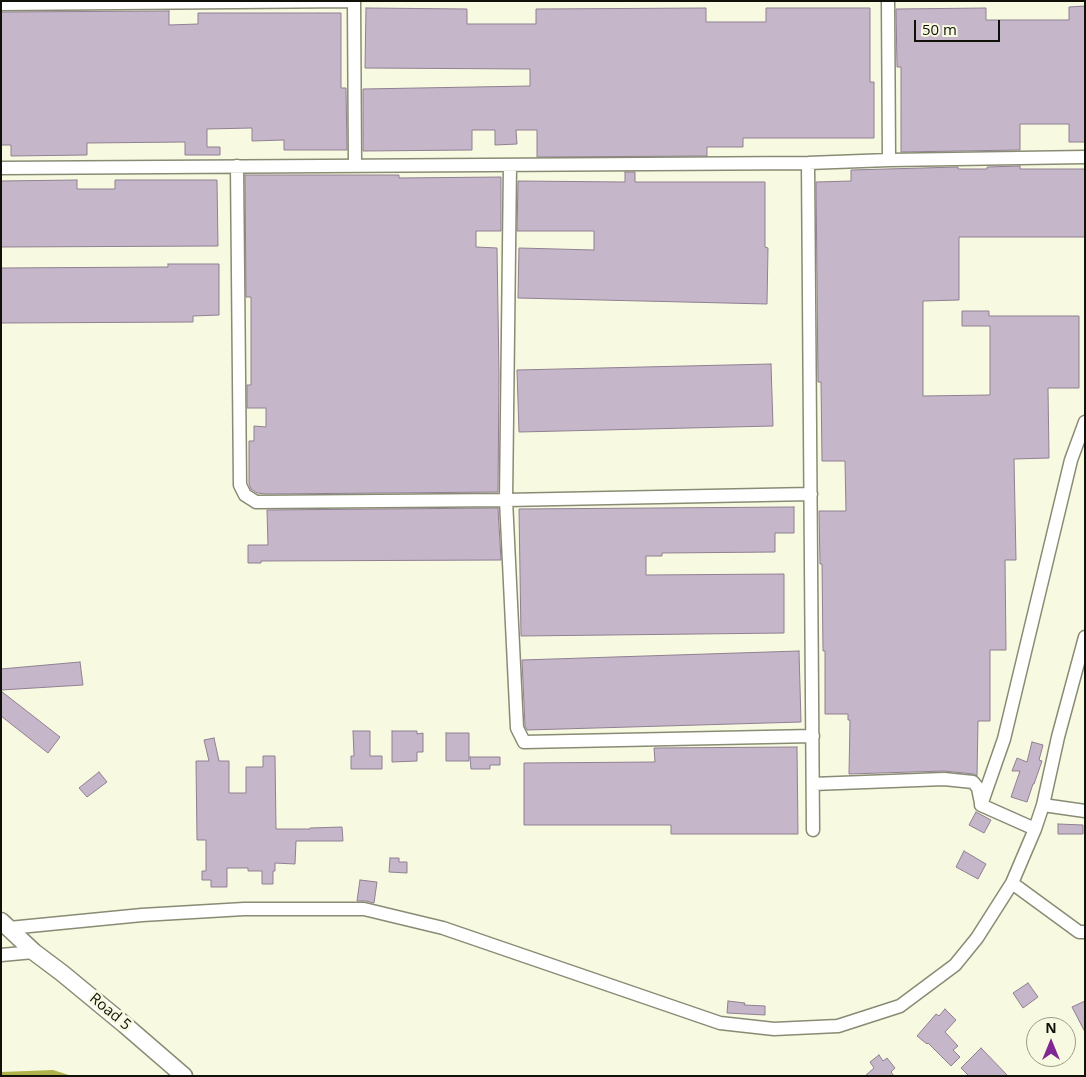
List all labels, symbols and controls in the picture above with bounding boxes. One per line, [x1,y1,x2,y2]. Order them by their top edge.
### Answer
scale bar [916,10,1002,42]
text: 50 m [922,19,957,39]
street label: Road 5 [86,990,134,1034]
north arrow [1026,1017,1076,1067]
text: N [1045,1018,1057,1037]

